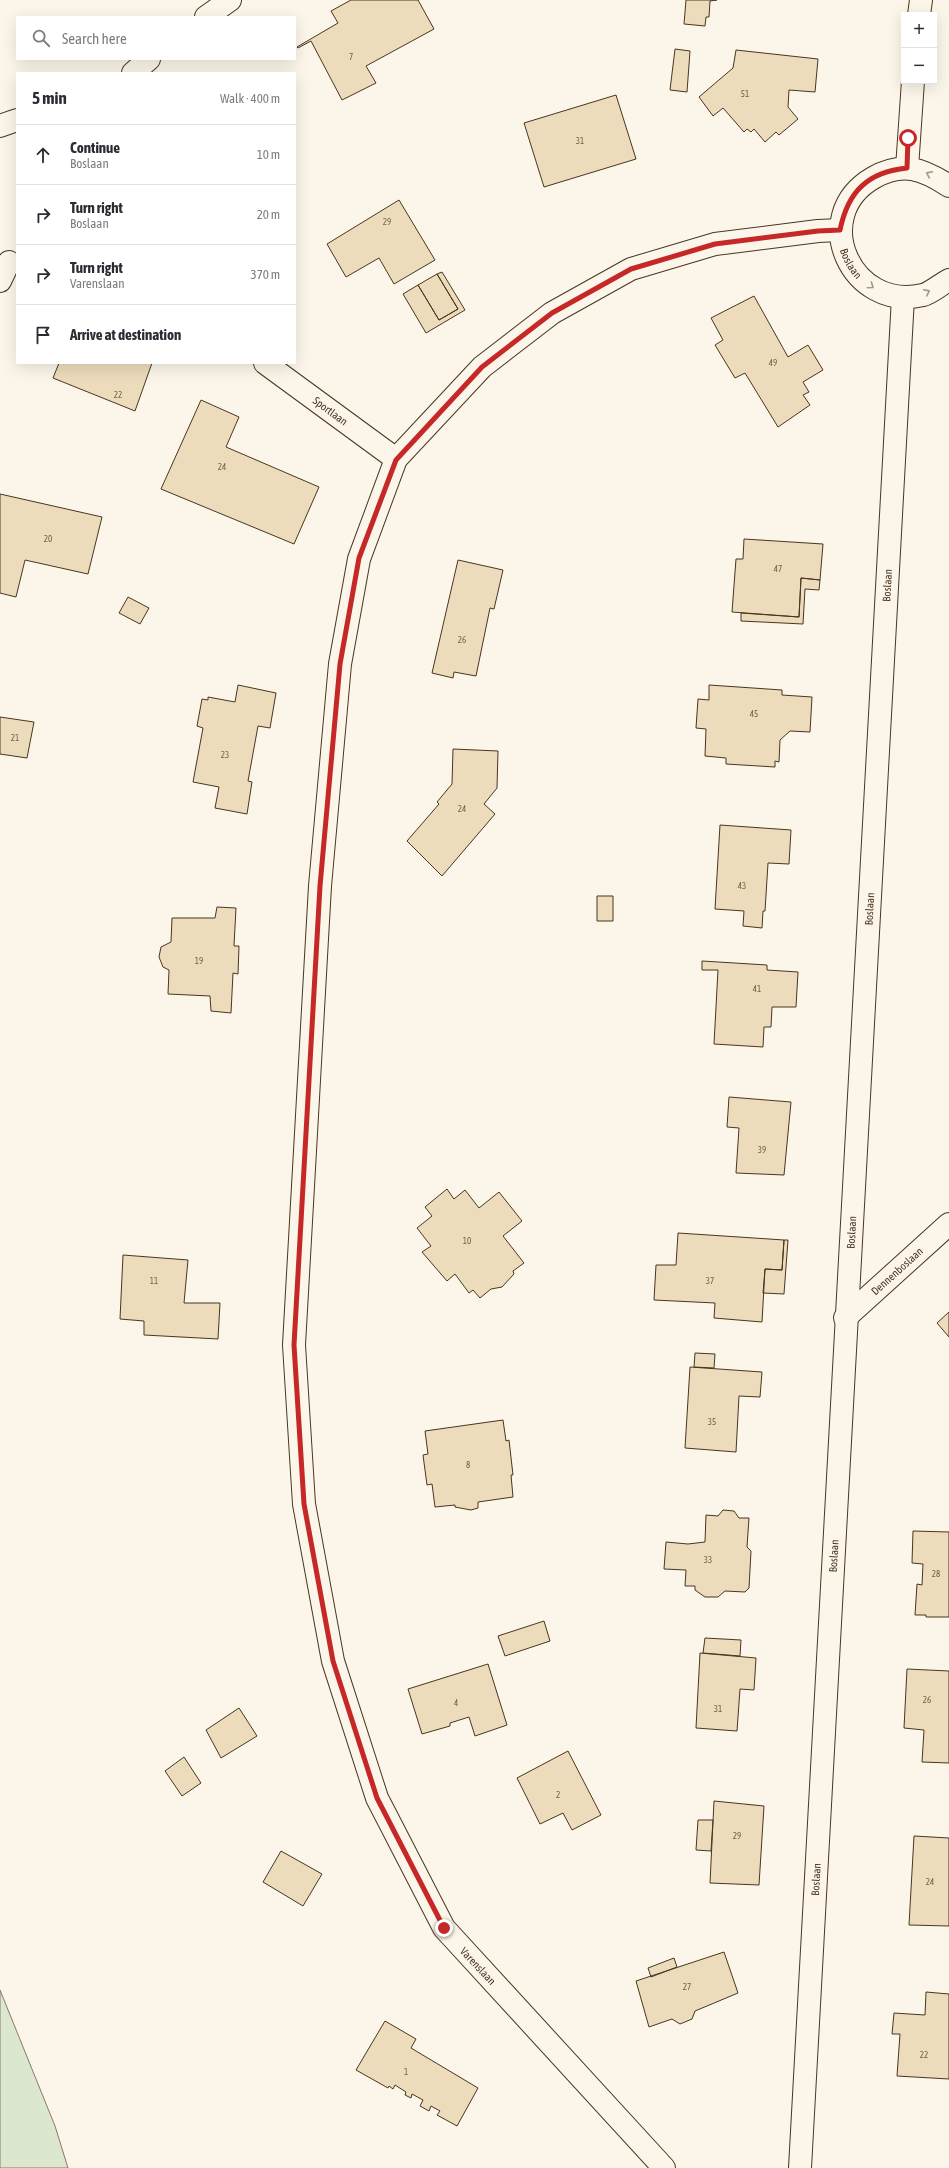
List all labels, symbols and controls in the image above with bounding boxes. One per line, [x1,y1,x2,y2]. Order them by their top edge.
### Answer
map controls [901,12,937,84]
button: + [901,12,937,48]
search box [16,16,296,60]
icon: search [30,27,52,49]
text: Search here [62,30,127,47]
button: − [901,48,937,84]
house number: 7 [349,52,353,62]
text: 5 min [32,88,67,108]
house number: 51 [741,89,749,99]
text: Walk · 400 m [220,91,280,106]
route start [899,129,917,147]
house number: 31 [576,136,584,146]
text: Continue [70,139,120,156]
icon: ahead [32,144,54,166]
text: 10 m [257,147,280,162]
text: Boslaan [70,156,109,171]
one-way arrow [926,171,933,179]
text: Turn right [70,199,123,216]
icon: right [32,204,54,226]
text: 20 m [257,207,280,222]
text: Boslaan [70,216,109,231]
house number: 29 [383,217,391,227]
street label: Boslaan [838,247,864,281]
text: Turn right [70,259,123,276]
icon: right [32,264,54,286]
text: 370 m [251,267,280,282]
text: Varenslaan [70,276,125,291]
one-way arrow [867,281,874,289]
one-way arrow [923,289,930,297]
icon: arrive [32,324,54,346]
text: Arrive at destination [70,326,181,343]
house number: 49 [769,358,777,368]
house number: 22 [114,390,122,400]
street label: Sportlaan [311,394,350,427]
house number: 24 [218,462,226,472]
house number: 20 [44,534,52,544]
house number: 47 [774,564,782,574]
street label: Boslaan [880,569,894,602]
house number: 26 [458,635,466,645]
house number: 45 [750,709,758,719]
house number: 21 [11,733,19,743]
house number: 23 [221,750,229,760]
house number: 24 [458,804,466,814]
house number: 43 [738,881,746,891]
street label: Boslaan [862,892,876,926]
house number: 19 [195,956,203,966]
house number: 41 [753,984,761,994]
house number: 39 [758,1145,766,1155]
street label: Boslaan [845,1216,858,1249]
house number: 10 [463,1236,471,1246]
street label: Dennenboslaan [869,1245,925,1297]
house number: 11 [150,1276,158,1286]
house number: 37 [706,1276,714,1286]
house number: 35 [708,1417,716,1427]
house number: 8 [466,1460,470,1470]
street label: Boslaan [827,1539,841,1573]
house number: 33 [704,1555,712,1565]
house number: 28 [932,1569,940,1579]
house number: 26 [923,1695,931,1705]
house number: 4 [454,1698,458,1708]
house number: 31 [714,1704,722,1714]
house number: 2 [556,1790,560,1800]
house number: 29 [733,1831,741,1841]
street label: Boslaan [809,1863,823,1896]
house number: 24 [926,1877,934,1887]
route end [435,1919,453,1937]
street label: Varenslaan [458,1945,498,1987]
house number: 27 [683,1982,691,1992]
house number: 22 [920,2050,928,2060]
house number: 1 [404,2067,408,2077]

